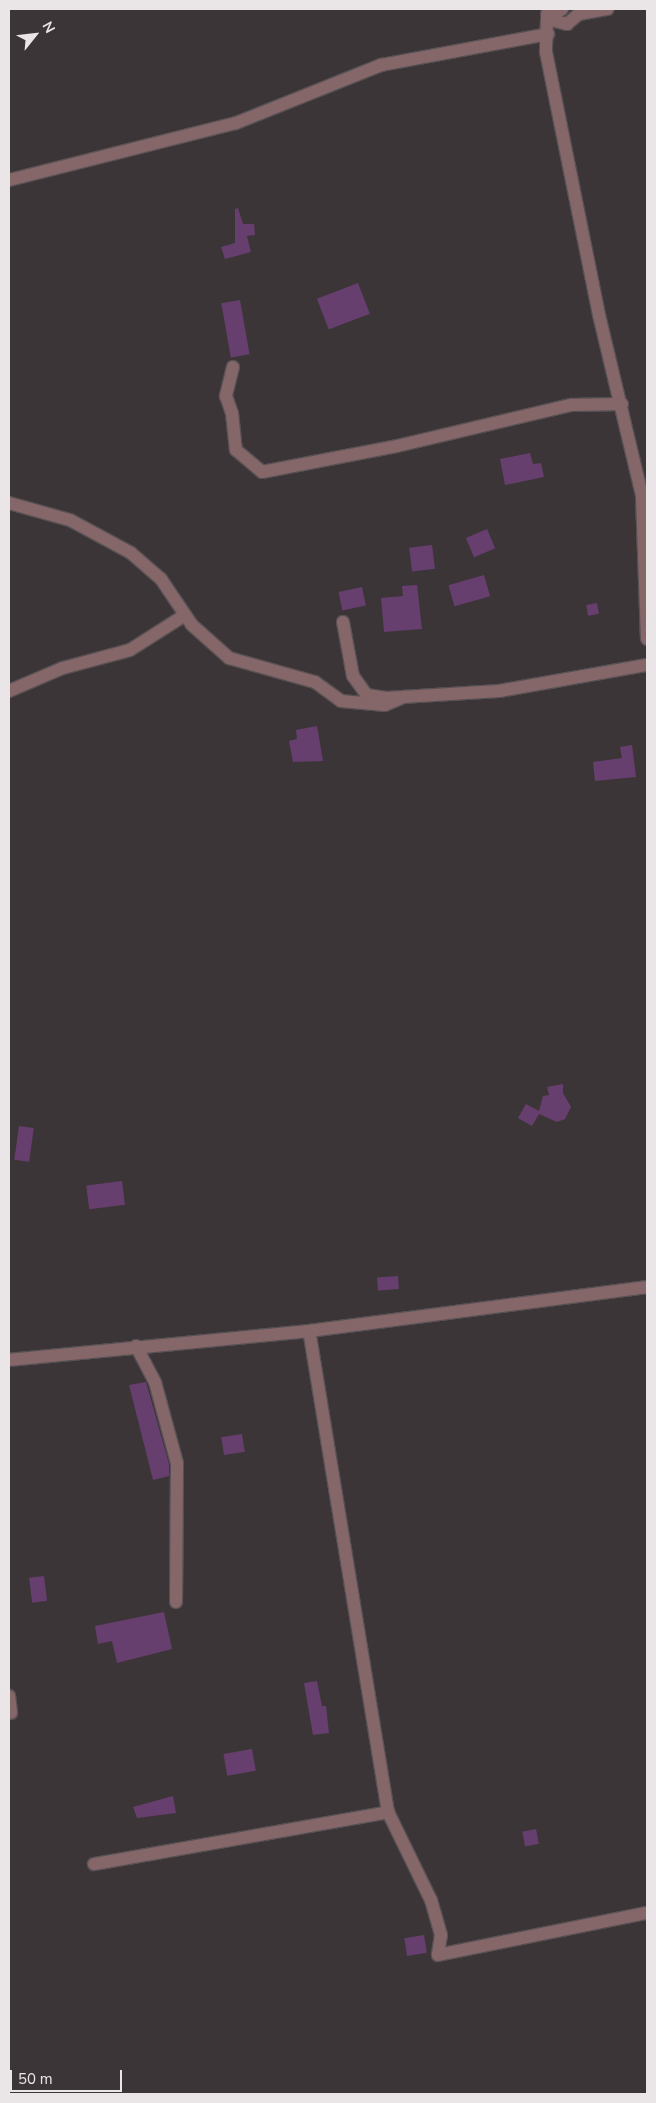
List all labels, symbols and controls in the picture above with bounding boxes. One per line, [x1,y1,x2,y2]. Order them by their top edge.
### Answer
north arrow [10,10,60,60]
text: N [38,18,59,37]
scale bar [12,2060,125,2092]
text: 50 m [18,2069,53,2089]

